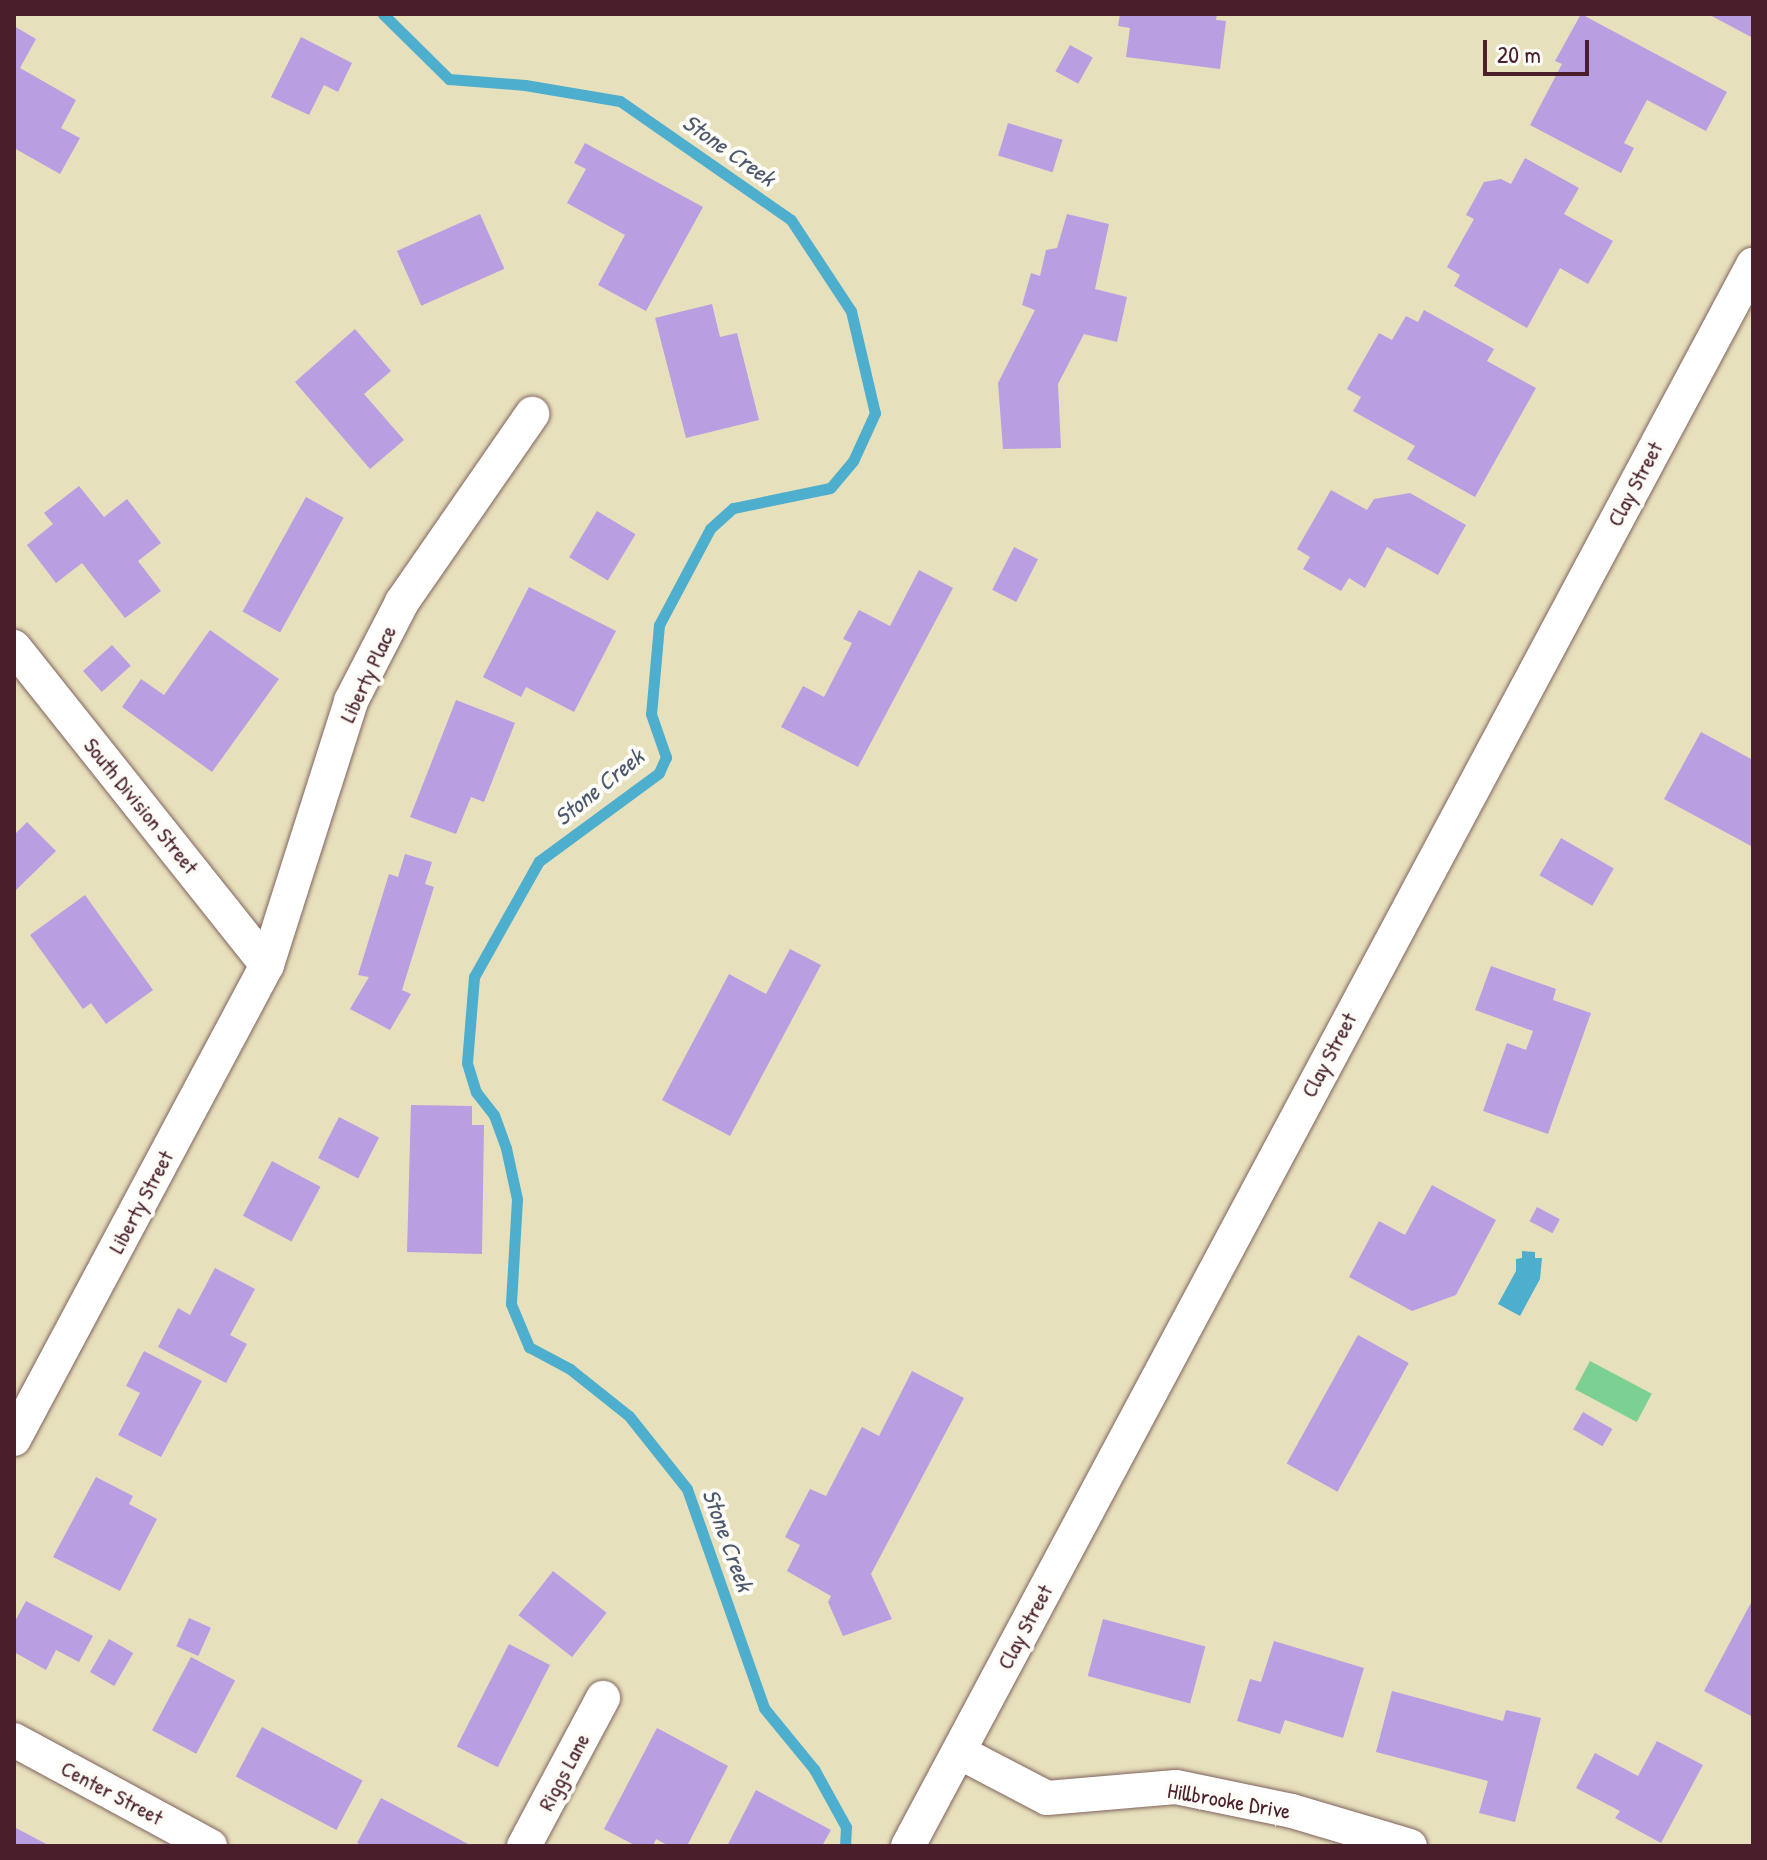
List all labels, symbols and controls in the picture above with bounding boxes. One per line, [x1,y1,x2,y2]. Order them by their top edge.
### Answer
scale bar [1487,24,1593,74]
text: 20 m [1497,38,1541,70]
water label: Stone Creek [677,108,781,192]
street label: Clay Street [1602,437,1668,531]
street label: Liberty Place [334,621,402,727]
street label: South Division Street [78,733,204,879]
water label: Stone Creek [549,742,649,832]
street label: Clay Street [1296,1008,1362,1102]
street label: Liberty Street [103,1146,179,1258]
water label: Stone Creek [696,1485,760,1595]
street label: Clay Street [992,1580,1058,1674]
street label: Riggs Lane [533,1729,595,1815]
street label: Center Street [56,1755,168,1831]
street label: Hillbrooke Drive [1165,1777,1293,1825]

